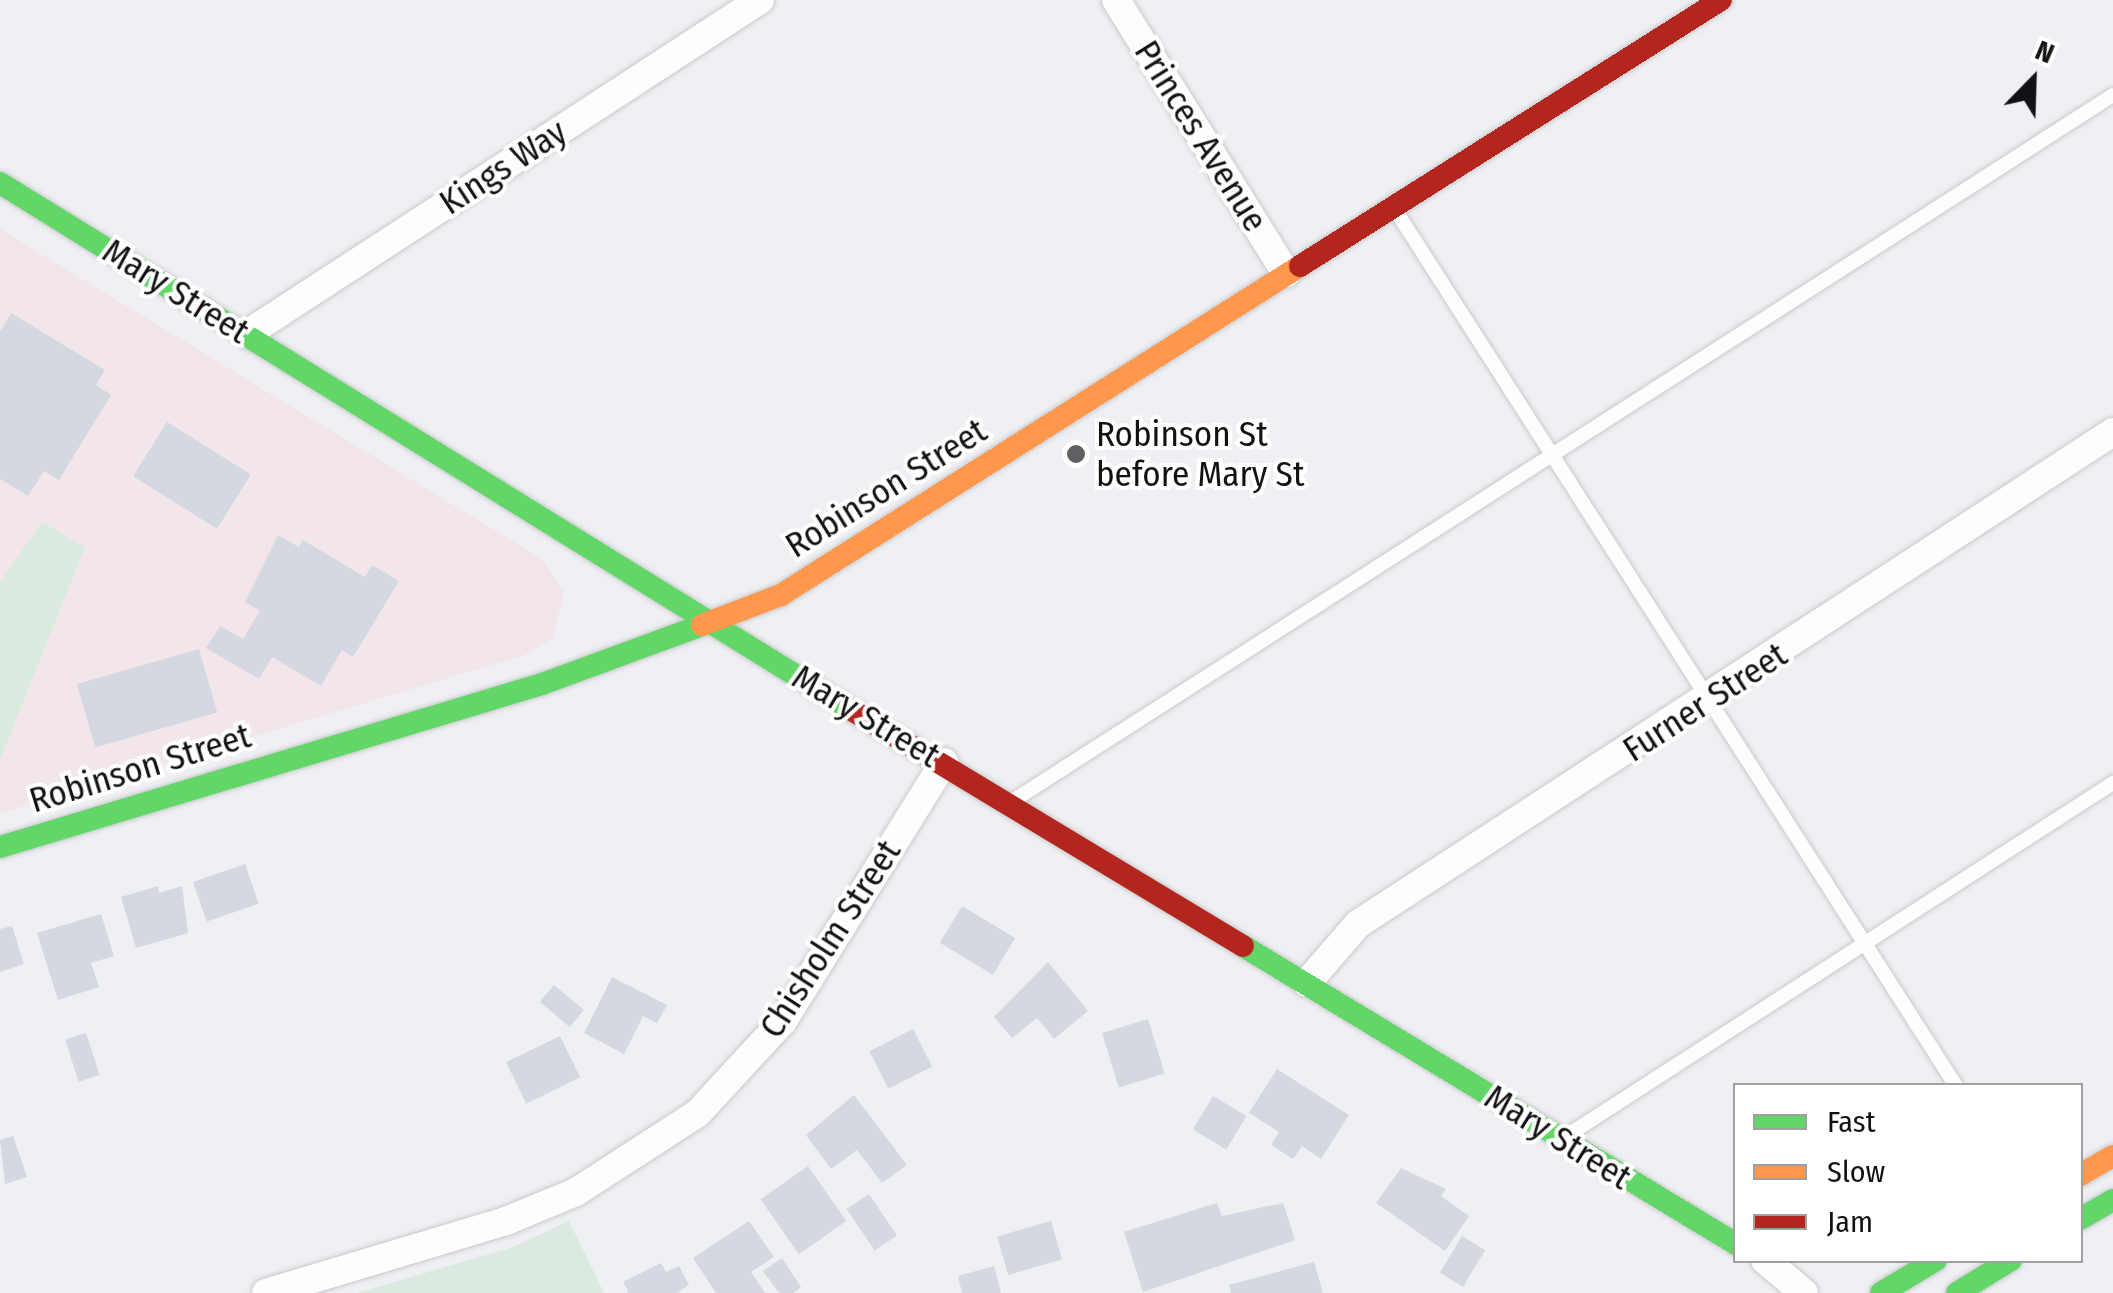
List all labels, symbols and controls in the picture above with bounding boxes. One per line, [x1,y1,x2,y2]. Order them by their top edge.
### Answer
north arrow [1983,30,2083,130]
street label: Princes Avenue [1126,33,1276,239]
text: N [2031,33,2059,70]
street label: Kings Way [432,111,574,223]
street label: Mary Street [95,230,257,352]
street label: Robinson Street [778,410,994,566]
place label: Robinson St before Mary St [1096,413,1304,495]
marker: Robinson St before Mary St [1065,443,1087,465]
street label: Furner Street [1615,634,1795,770]
street label: Mary Street [785,656,947,776]
street label: Robinson Street [24,714,256,822]
street label: Chisholm Street [751,832,909,1046]
street label: Mary Street [1477,1076,1639,1198]
legend [1733,1083,2083,1263]
text: Fast [1827,1104,1875,1140]
text: Slow [1827,1154,1885,1190]
text: Jam [1827,1204,1873,1240]

